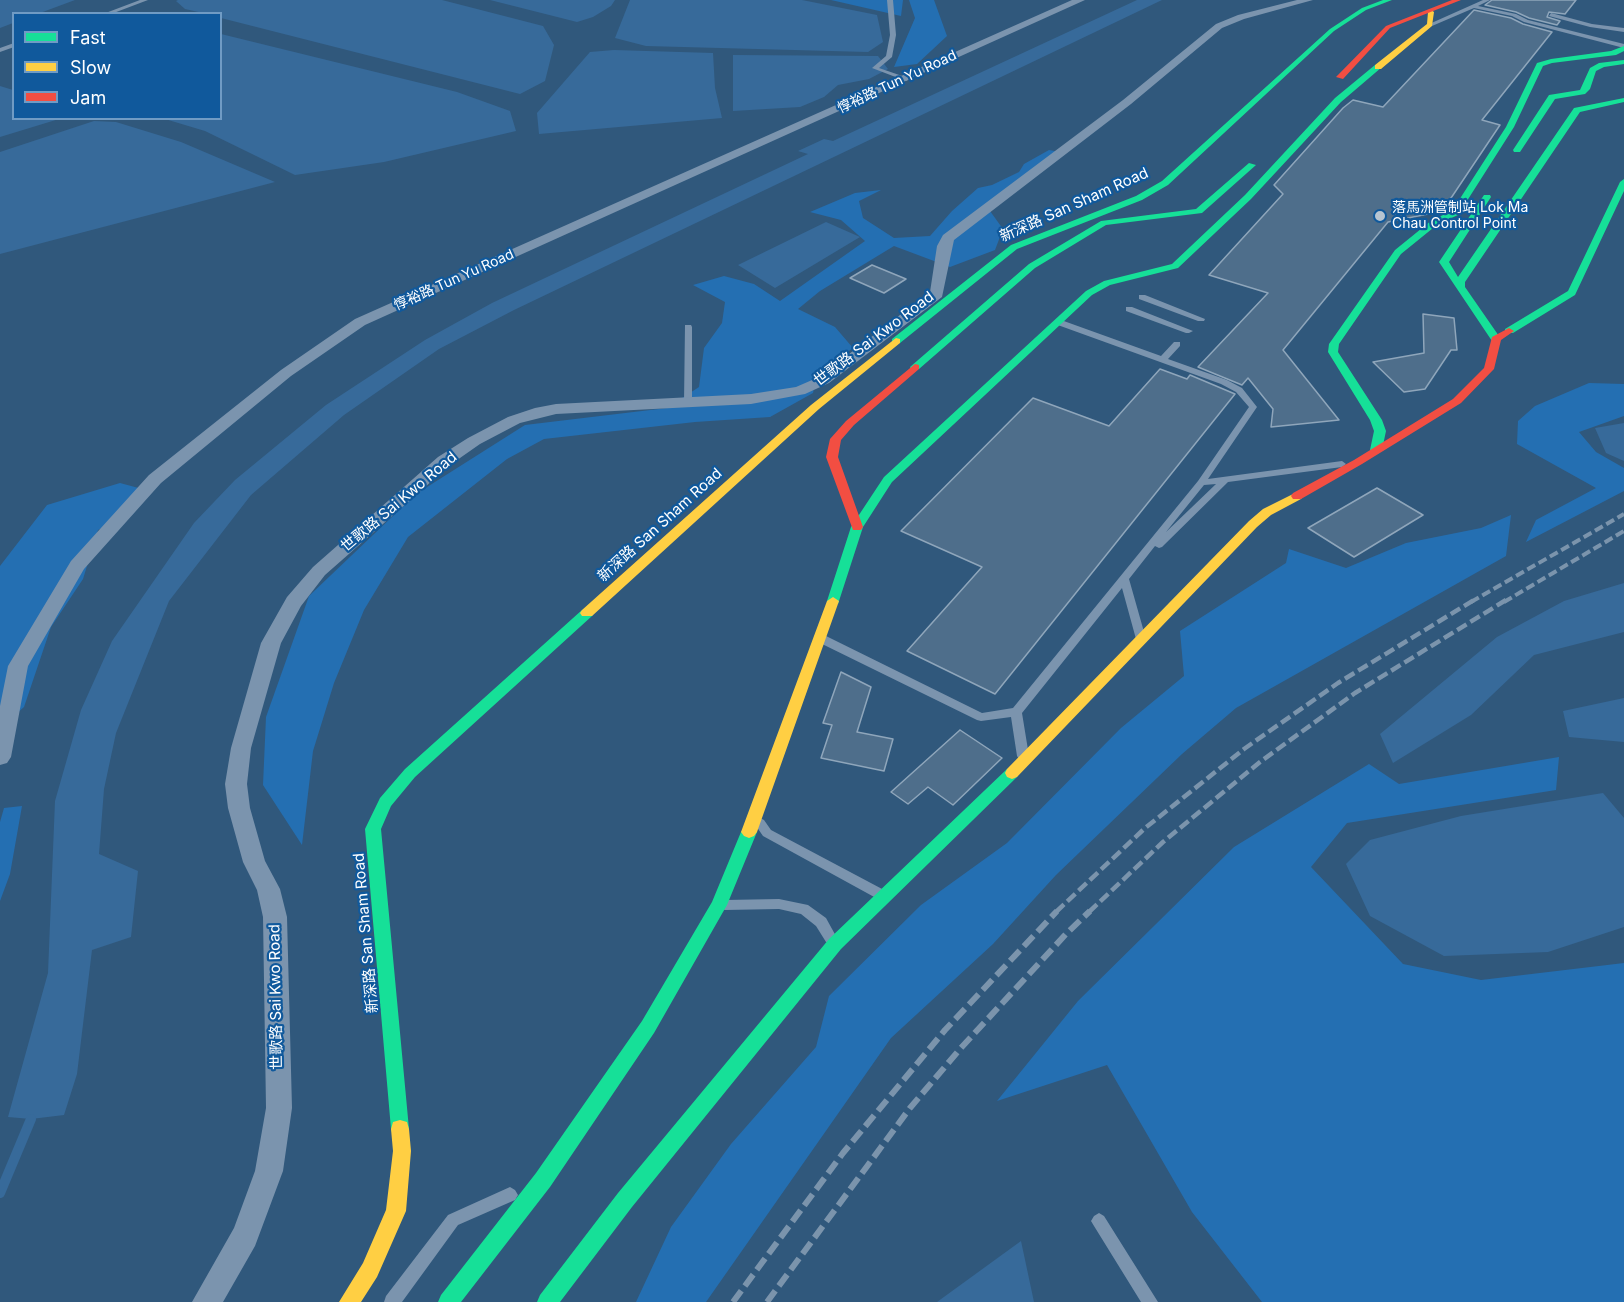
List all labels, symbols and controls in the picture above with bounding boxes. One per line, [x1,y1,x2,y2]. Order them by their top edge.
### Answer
legend [12,12,222,120]
text: Fast [70,27,106,48]
street label: 惇裕路 Tun Yu Road [835,47,959,117]
text: Slow [70,57,111,78]
text: Jam [70,87,106,108]
street label: 新深路 San Sham Road [997,164,1151,246]
place label: 落馬洲管制站 Lok Ma Chau Control Point [1392,200,1528,232]
marker: 落馬洲管制站 Lok Ma Chau Control Point [1373,209,1387,223]
street label: 惇裕路 Tun Yu Road [391,246,517,314]
street label: 世歌路 Sai Kwo Road [810,288,938,390]
street label: 世歌路 Sai Kwo Road [337,448,461,556]
street label: 新深路 San Sham Road [594,465,726,585]
street label: 新深路 San Sham Road [350,852,382,1014]
street label: 世歌路 Sai Kwo Road [266,924,286,1070]

